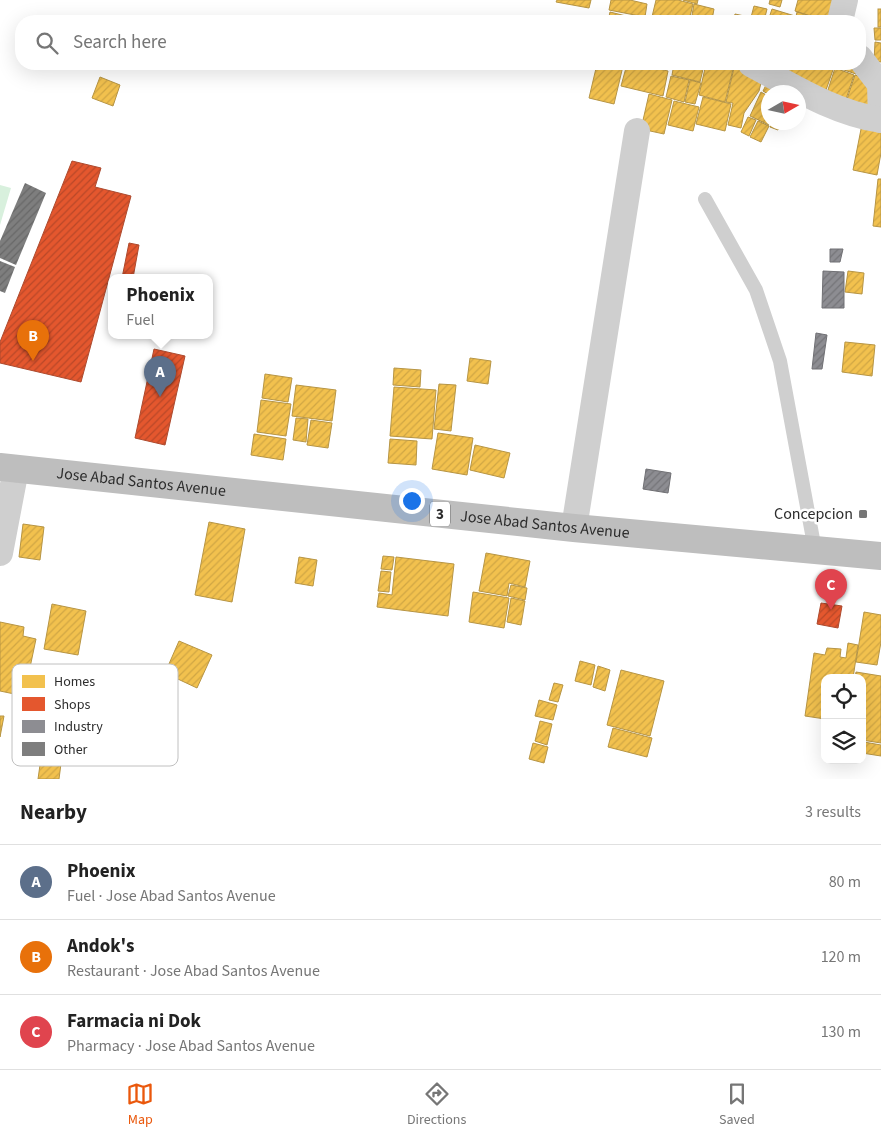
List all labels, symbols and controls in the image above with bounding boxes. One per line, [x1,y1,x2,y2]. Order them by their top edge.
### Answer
search box [15,15,866,70]
icon: search [33,29,61,57]
text: Search here [73,29,167,56]
north arrow [761,85,806,130]
popup [108,274,213,339]
text: Phoenix [126,282,195,309]
text: Fuel [126,309,155,331]
pin: B [17,320,49,361]
pin: A [144,356,176,397]
street label: Jose Abad Santos Avenue [55,462,227,502]
your location [399,488,425,514]
road number: 3 [430,502,450,526]
place label: Concepcion [774,503,853,525]
street label: Jose Abad Santos Avenue [459,505,631,544]
marker: Concepcion [857,508,869,520]
pin: C [815,569,847,610]
legend [12,664,178,766]
text: Homes [54,672,95,692]
map controls [821,674,866,764]
button: locate [821,674,866,719]
text: Shops [54,695,90,715]
text: Industry [54,717,103,737]
button: layers [821,719,866,764]
text: Other [54,740,88,760]
text: Nearby [20,797,87,827]
text: 3 results [805,801,861,823]
text: Phoenix [67,858,135,885]
text: A [31,871,41,893]
text: 80 m [829,871,861,893]
text: Fuel · Jose Abad Santos Avenue [67,885,276,907]
text: Andok's [67,933,134,960]
text: B [31,946,41,968]
text: 120 m [821,946,861,968]
text: Restaurant · Jose Abad Santos Avenue [67,960,320,982]
text: Farmacia ni Dok [67,1008,201,1035]
text: C [31,1021,41,1043]
text: 130 m [821,1021,861,1043]
text: Pharmacy · Jose Abad Santos Avenue [67,1035,315,1057]
tab: Map [126,1080,154,1130]
tab: Directions [407,1080,466,1130]
tab: Saved [719,1080,755,1130]

